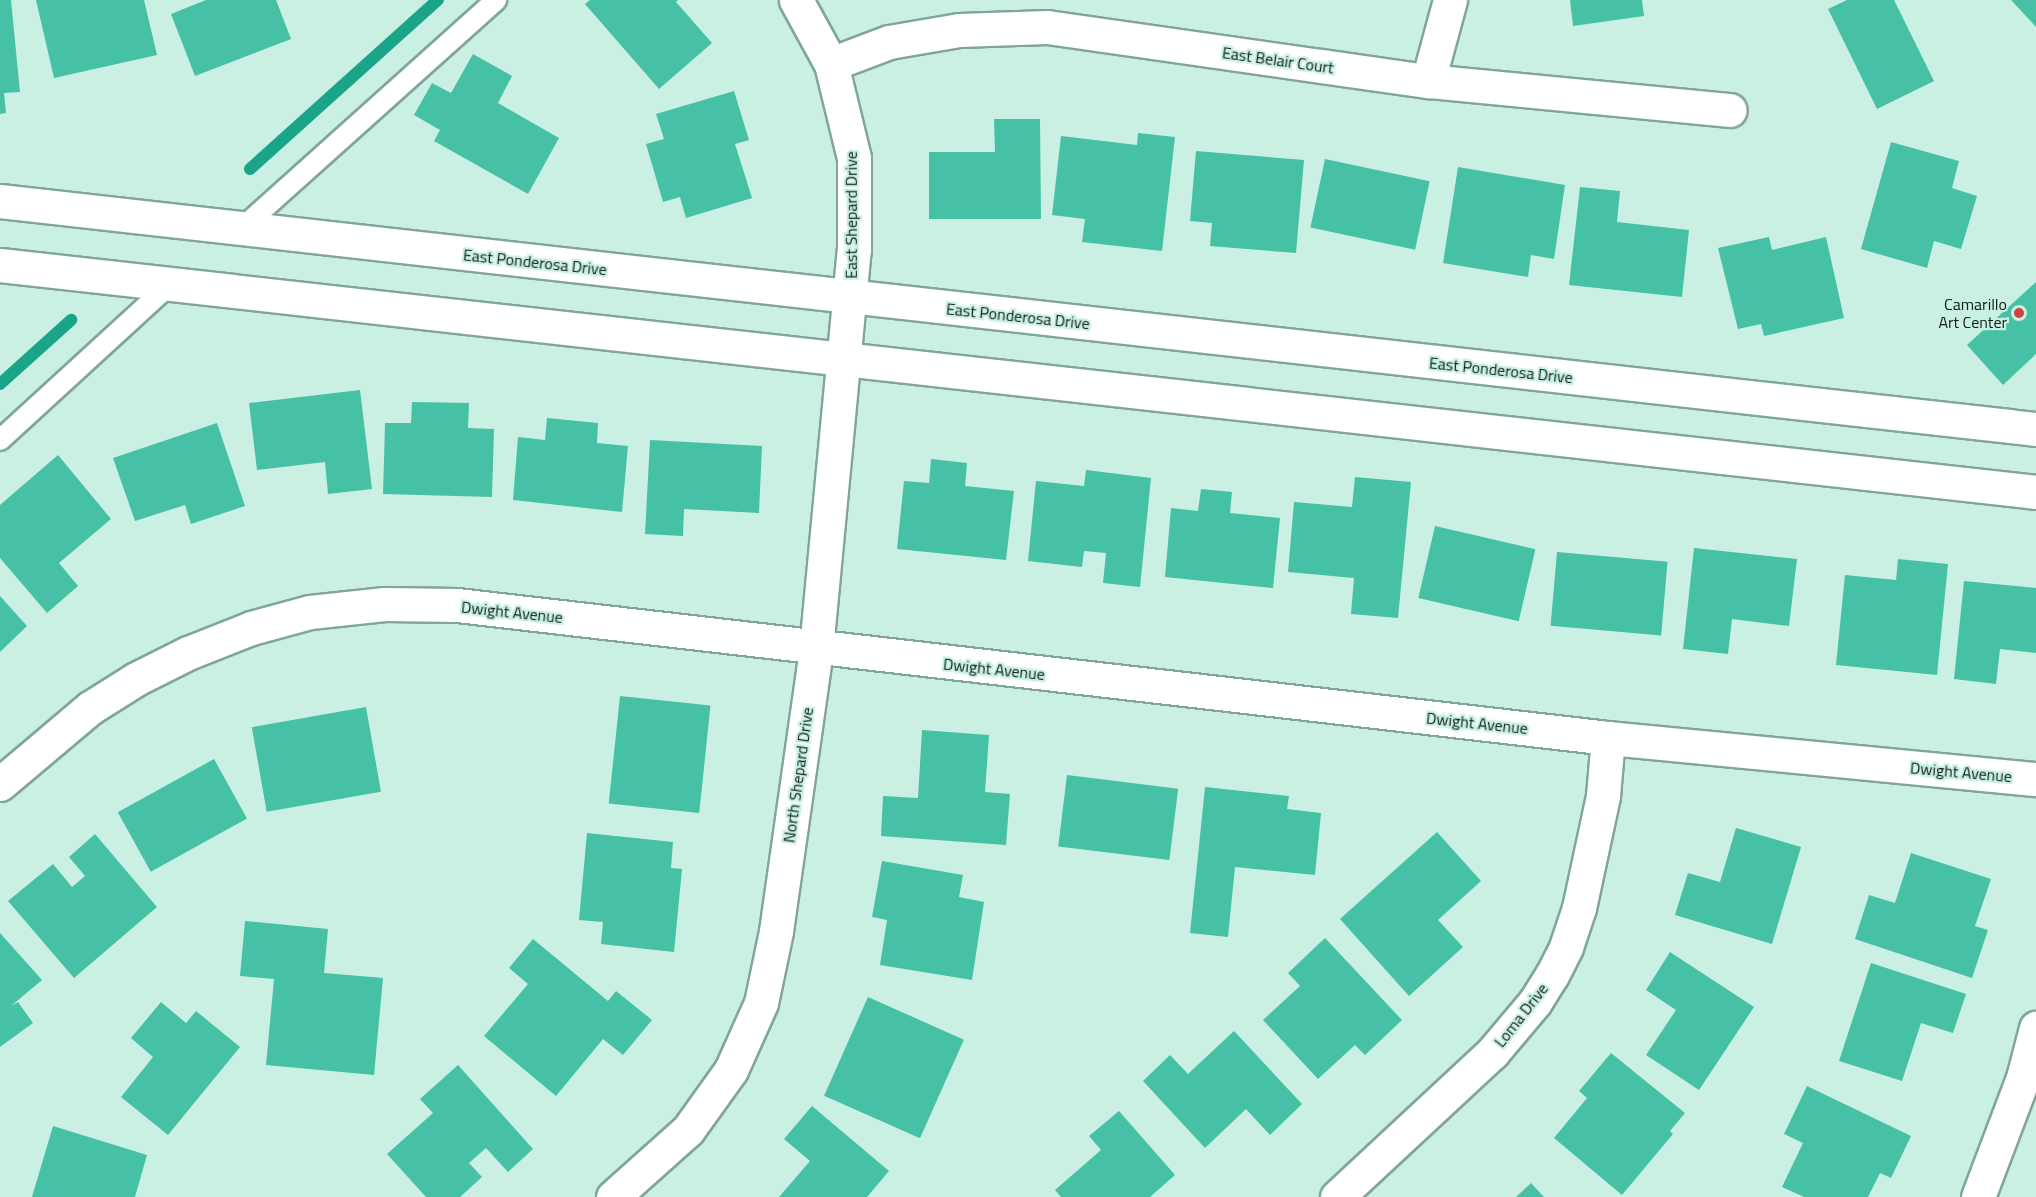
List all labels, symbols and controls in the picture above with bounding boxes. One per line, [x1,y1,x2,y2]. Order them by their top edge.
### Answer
street label: East Belair Court [1221,43,1335,77]
street label: East Shepard Drive [841,151,861,279]
street label: East Ponderosa Drive [462,245,608,279]
place label: Camarillo Art Center [1938,294,2007,332]
street label: East Ponderosa Drive [945,299,1091,333]
marker: Camarillo Art Center [2012,306,2026,320]
street label: East Ponderosa Drive [1428,353,1574,387]
street label: Dwight Avenue [460,597,564,627]
street label: Dwight Avenue [942,654,1046,684]
street label: North Shepard Drive [779,706,817,844]
street label: Dwight Avenue [1425,708,1529,738]
street label: Dwight Avenue [1909,758,2013,786]
street label: Loma Drive [1490,979,1552,1051]

